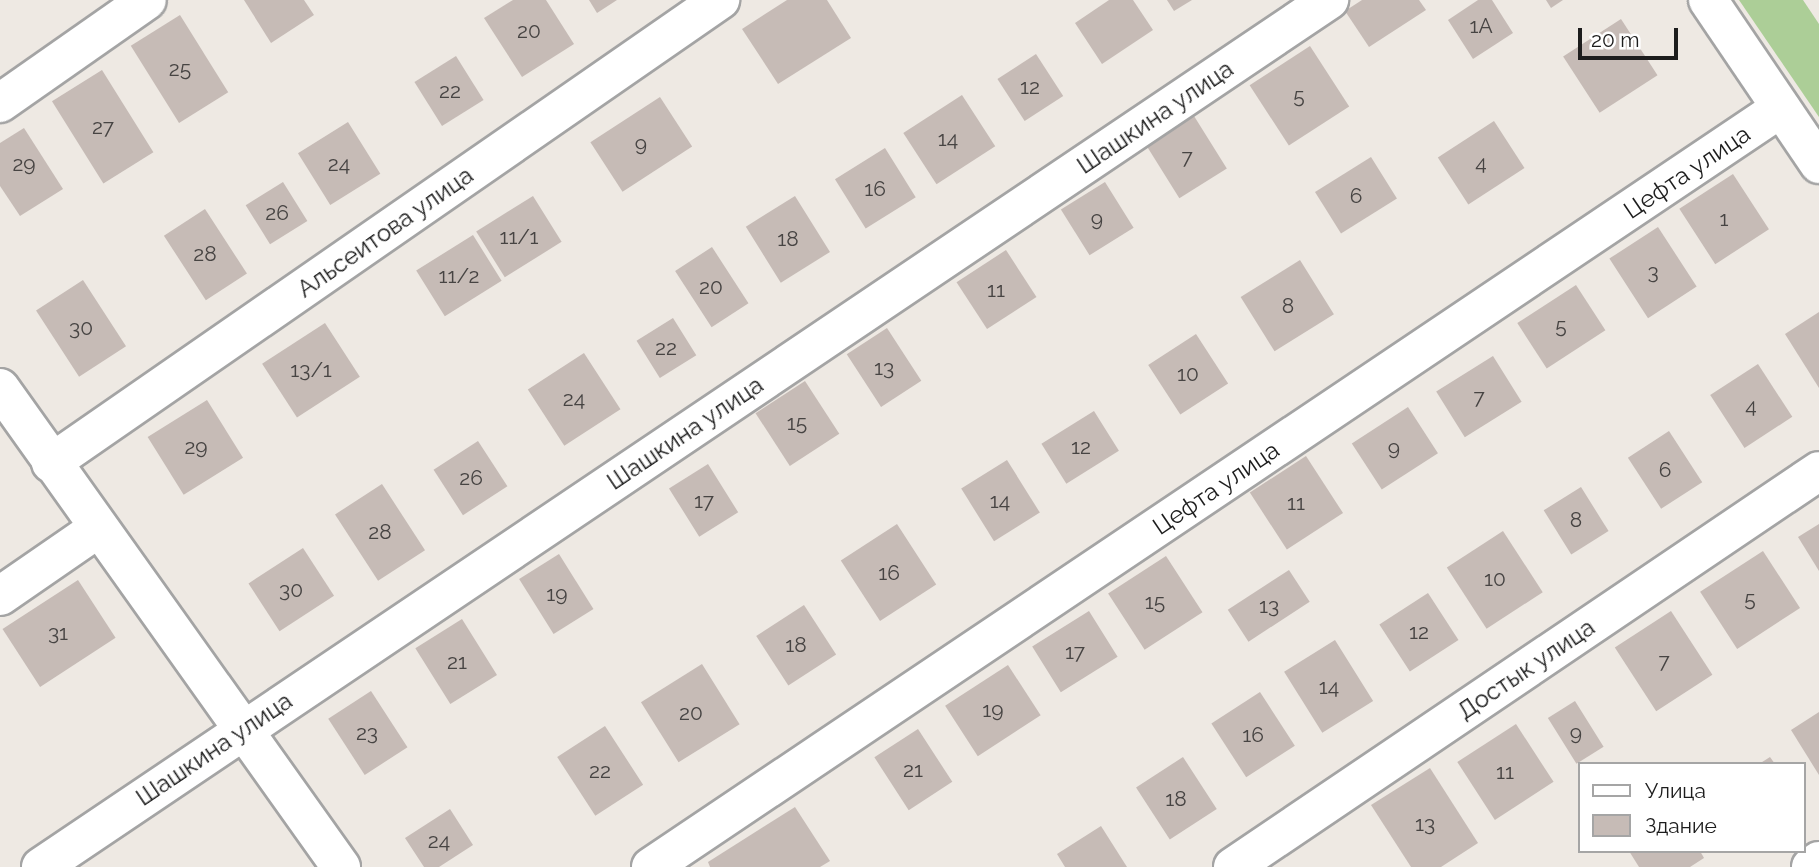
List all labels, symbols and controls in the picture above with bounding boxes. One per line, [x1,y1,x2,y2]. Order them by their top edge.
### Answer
house number: 1А [1469,13,1493,39]
scale bar [1581,14,1681,58]
house number: 20 [517,18,541,44]
text: 20 m [1591,27,1639,52]
street label: Шашкина улица [1071,54,1239,180]
house number: 25 [169,56,191,82]
house number: 12 [1020,74,1040,100]
house number: 22 [439,78,461,104]
house number: 5 [1293,83,1305,109]
house number: 27 [92,114,114,140]
street label: Цефта улица [1618,119,1756,225]
house number: 14 [938,126,958,152]
house number: 9 [635,131,647,157]
house number: 7 [1181,144,1193,170]
house number: 4 [1475,150,1487,176]
house number: 29 [12,151,36,177]
house number: 24 [328,151,350,177]
street label: Альсеитова улица [291,160,479,304]
house number: 16 [864,176,886,202]
house number: 6 [1350,183,1362,209]
house number: 26 [265,200,289,226]
house number: 9 [1091,206,1103,232]
house number: 1 [1720,206,1728,232]
house number: 11/1 [499,224,539,250]
house number: 18 [777,226,799,252]
house number: 28 [193,241,217,267]
house number: 3 [1647,259,1659,285]
house number: 11/2 [438,263,480,289]
house number: 20 [699,274,723,300]
house number: 11 [987,277,1005,303]
house number: 8 [1282,293,1294,319]
house number: 5 [1555,313,1567,339]
house number: 30 [69,315,93,341]
house number: 22 [655,335,677,361]
house number: 13 [874,355,894,381]
house number: 13/1 [290,357,332,383]
house number: 10 [1177,361,1199,387]
street label: Шашкина улица [601,370,769,496]
house number: 7 [1473,384,1485,410]
house number: 24 [563,386,585,412]
house number: 4 [1745,393,1757,419]
house number: 15 [787,410,807,436]
house number: 29 [184,434,208,460]
house number: 12 [1071,434,1091,460]
street label: Цефта улица [1147,435,1285,541]
house number: 9 [1388,435,1400,461]
house number: 6 [1659,457,1671,483]
house number: 26 [459,465,483,491]
house number: 17 [694,488,714,514]
house number: 14 [990,488,1010,514]
house number: 11 [1287,490,1305,516]
house number: 8 [1570,507,1582,533]
house number: 28 [368,519,392,545]
house number: 16 [878,560,900,586]
house number: 10 [1484,566,1506,592]
house number: 30 [279,577,303,603]
house number: 19 [546,581,568,607]
house number: 5 [1744,586,1756,612]
house number: 15 [1145,589,1165,615]
house number: 13 [1259,593,1279,619]
street label: Достык улица [1452,612,1600,726]
house number: 12 [1409,619,1429,645]
house number: 31 [48,620,68,646]
house number: 18 [785,632,807,658]
house number: 17 [1065,639,1085,665]
house number: 7 [1658,648,1670,674]
house number: 21 [447,649,467,675]
house number: 14 [1319,674,1339,700]
street label: Шашкина улица [130,686,298,812]
house number: 19 [982,697,1004,723]
house number: 20 [679,700,703,726]
house number: 23 [356,720,378,746]
house number: 9 [1570,720,1582,746]
house number: 16 [1242,722,1264,748]
house number: 21 [903,757,923,783]
house number: 22 [589,758,611,784]
house number: 11 [1496,759,1514,785]
legend [1577,762,1805,853]
text: Улица [1645,778,1706,803]
house number: 18 [1165,786,1187,812]
house number: 13 [1415,811,1435,837]
text: Здание [1645,813,1717,838]
house number: 24 [428,828,450,854]

